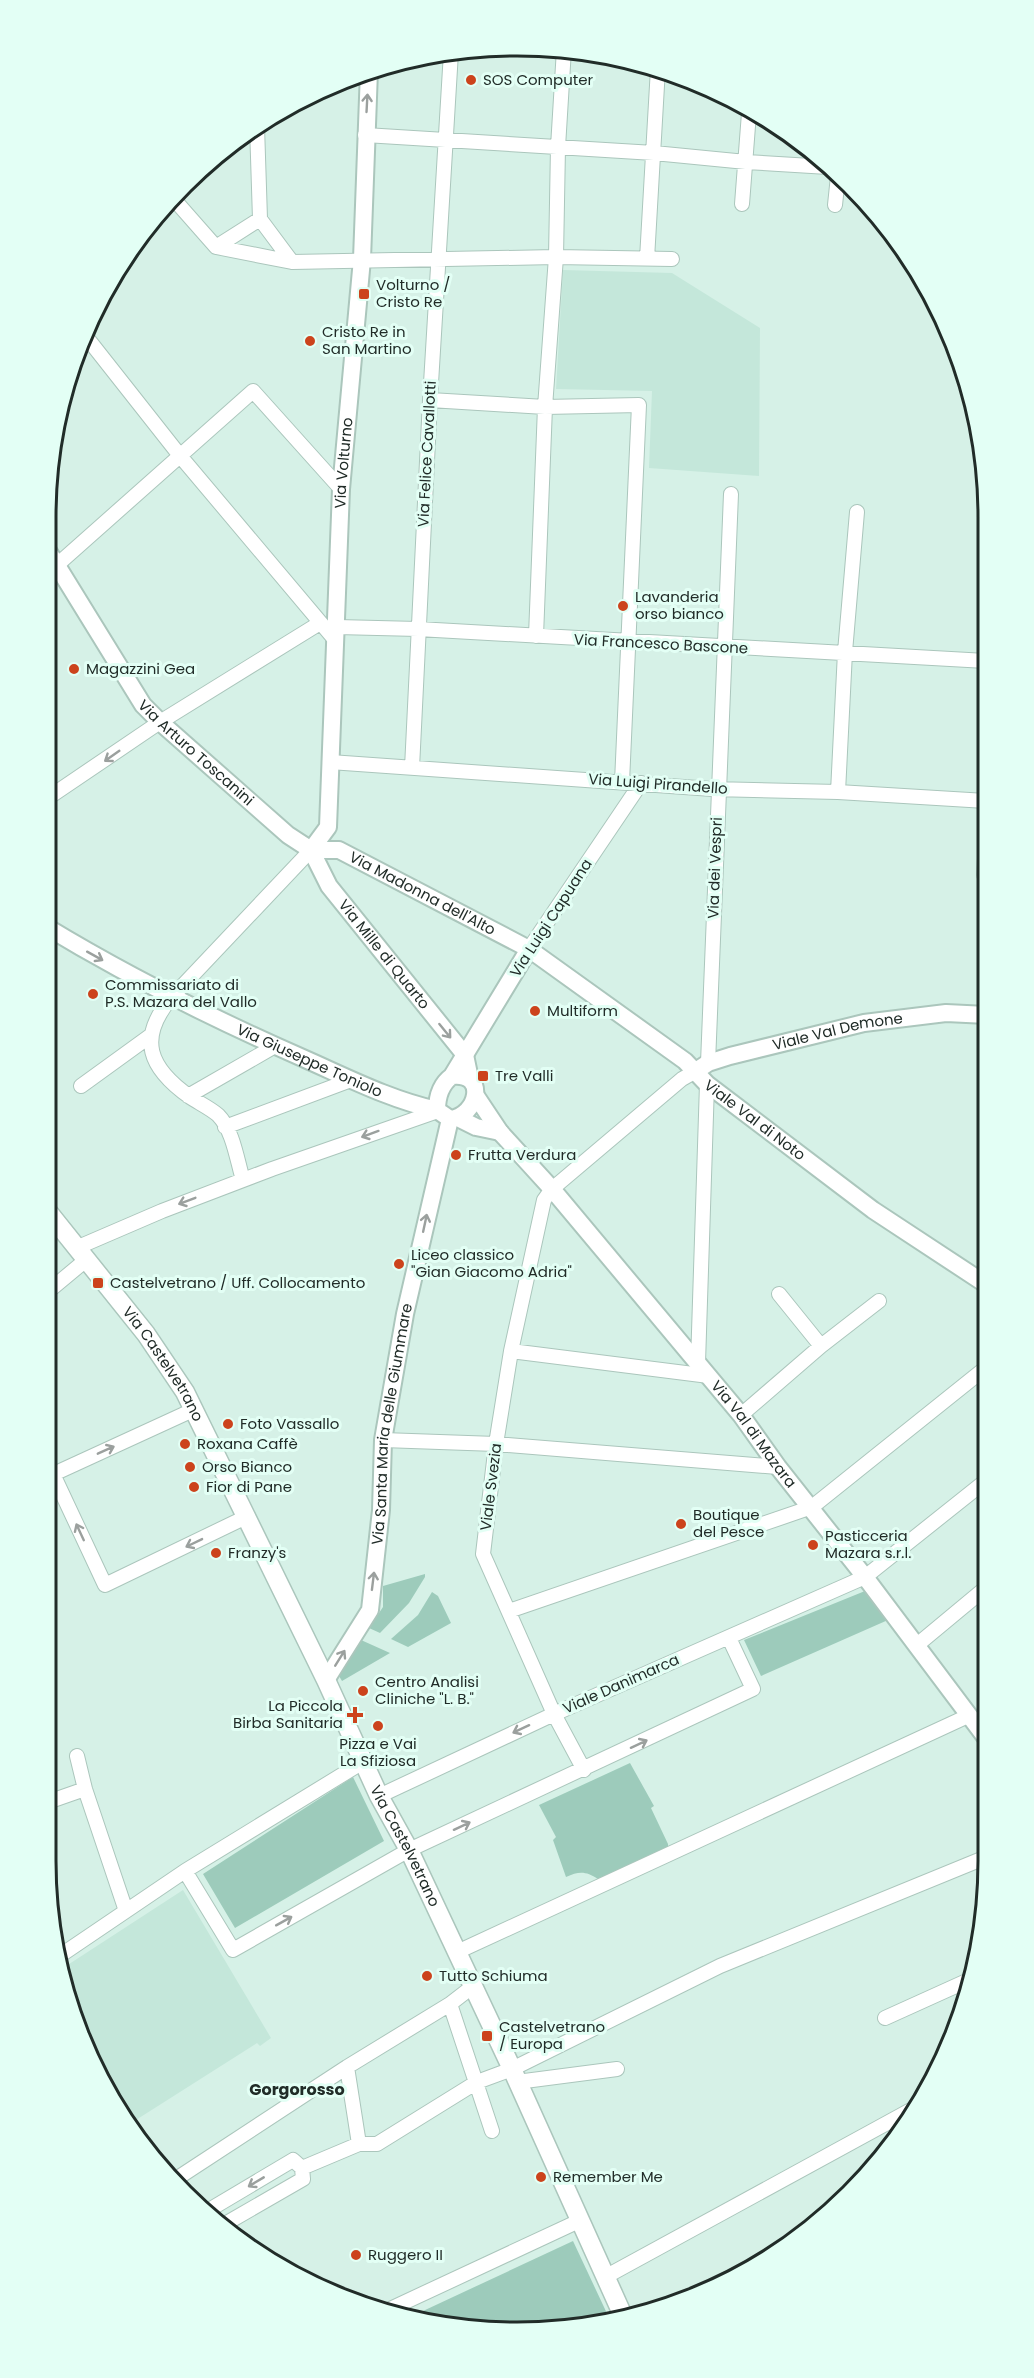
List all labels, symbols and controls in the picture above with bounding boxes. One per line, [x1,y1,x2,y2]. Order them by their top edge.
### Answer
place label: SOS Computer [483,69,594,90]
marker: SOS Computer [464,73,478,87]
one-way arrow [362,94,373,114]
place label: Volturno / Cristo Re [376,274,450,312]
marker: Volturno / Cristo Re [357,287,371,301]
place label: Cristo Re in San Martino [322,321,412,359]
marker: Cristo Re in San Martino [303,334,317,348]
street label: Via Felice Cavallotti [412,380,441,528]
street label: Via Volturno [329,416,357,509]
place label: Lavanderia orso bianco [635,586,724,624]
marker: Lavanderia orso bianco [616,599,630,613]
street label: Via Francesco Bascone [573,628,749,659]
place label: Magazzini Gea [86,658,195,679]
marker: Magazzini Gea [67,662,81,676]
street label: Via Arturo Toscanini [133,695,259,810]
one-way arrow [104,750,120,762]
street label: Via Luigi Pirandello [588,768,728,799]
street label: Via dei Vespri [702,817,727,919]
street label: Via Madonna dell'Alto [346,846,499,940]
street label: Via Luigi Capuana [504,855,597,981]
street label: Via Mille di Quarto [334,895,435,1013]
one-way arrow [86,950,103,962]
place label: Commissariato di P.S. Mazara del Vallo [105,974,257,1012]
marker: Commissariato di P.S. Mazara del Vallo [86,987,100,1001]
place label: Multiform [547,1000,618,1021]
marker: Multiform [528,1004,542,1018]
street label: Viale Val Demone [770,1007,904,1055]
street label: Via Giuseppe Toniolo [233,1018,386,1102]
one-way arrow [439,1023,452,1039]
place label: Tre Valli [495,1065,553,1086]
marker: Tre Valli [476,1069,490,1083]
street label: Viale Val di Noto [700,1075,810,1165]
one-way arrow [361,1129,380,1140]
place label: Frutta Verdura [468,1144,576,1165]
marker: Frutta Verdura [449,1148,463,1162]
one-way arrow [178,1197,197,1208]
one-way arrow [420,1213,432,1232]
place label: Liceo classico "Gian Giacomo Adria" [411,1244,572,1282]
marker: Liceo classico "Gian Giacomo Adria" [392,1257,406,1271]
place label: Castelvetrano / Uff. Collocamento [110,1272,365,1293]
marker: Castelvetrano / Uff. Collocamento [91,1276,105,1290]
street label: Via Santa Maria delle Giummare [366,1301,417,1546]
street label: Via Castelvetrano [118,1302,209,1425]
street label: Via Val di Mazara [706,1376,801,1492]
place label: Foto Vassallo [240,1413,339,1434]
marker: Foto Vassallo [221,1417,235,1431]
place label: Roxana Caffè [197,1433,298,1454]
marker: Roxana Caffè [178,1437,192,1451]
street label: Viale Svezia [475,1442,506,1532]
one-way arrow [97,1443,115,1455]
place label: Orso Bianco [202,1456,292,1477]
marker: Orso Bianco [183,1460,197,1474]
place label: Fior di Pane [206,1476,292,1497]
marker: Fior di Pane [187,1480,201,1494]
place label: Boutique del Pesce [693,1504,764,1542]
marker: Boutique del Pesce [674,1517,688,1531]
one-way arrow [74,1523,86,1541]
place label: Pasticceria Mazara s.r.l. [825,1525,911,1563]
one-way arrow [185,1537,203,1549]
marker: Pasticceria Mazara s.r.l. [806,1538,820,1552]
place label: Franzy's [228,1542,287,1563]
marker: Franzy's [209,1546,223,1560]
one-way arrow [368,1572,379,1592]
street label: Viale Danimarca [559,1648,682,1719]
one-way arrow [334,1650,346,1667]
place label: Centro Analisi Cliniche "L. B." [375,1671,479,1709]
marker: Centro Analisi Cliniche "L. B." [356,1684,370,1698]
place label: La Piccola Birba Sanitaria [233,1695,343,1733]
marker: La Piccola Birba Sanitaria [348,1708,362,1722]
marker: Pizza e Vai La Sfiziosa [371,1719,385,1733]
one-way arrow [513,1724,531,1735]
place label: Pizza e Vai La Sfiziosa [339,1733,417,1771]
one-way arrow [630,1737,648,1749]
street label: Via Castelvetrano [365,1782,445,1910]
one-way arrow [453,1819,471,1831]
one-way arrow [275,1915,292,1927]
place label: Tutto Schiuma [439,1965,548,1986]
marker: Tutto Schiuma [420,1969,434,1983]
place label: Castelvetrano / Europa [499,2016,605,2054]
marker: Castelvetrano / Europa [480,2029,494,2043]
district label: Gorgorosso [249,2078,345,2101]
place label: Remember Me [553,2166,663,2187]
marker: Remember Me [534,2170,548,2184]
one-way arrow [248,2177,265,2189]
place label: Ruggero II [368,2244,443,2265]
marker: Ruggero II [349,2248,363,2262]

